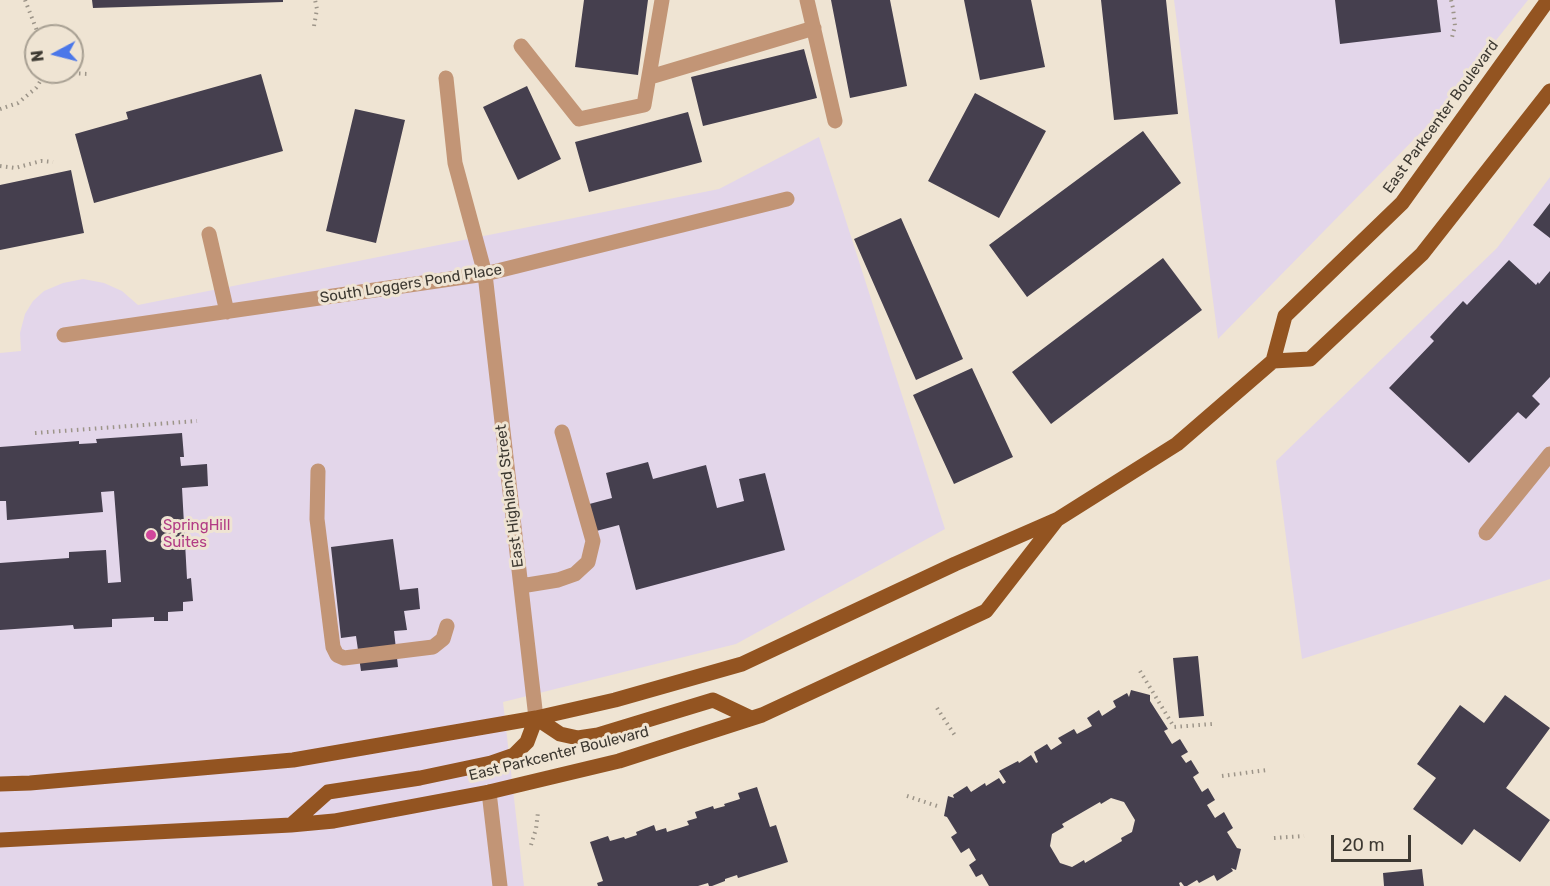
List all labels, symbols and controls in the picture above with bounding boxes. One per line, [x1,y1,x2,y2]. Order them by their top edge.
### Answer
north arrow [24,24,84,84]
street label: East Parkcenter Boulevard [1379,37,1503,197]
text: N [27,49,48,63]
street label: South Loggers Pond Place [319,261,503,307]
street label: East Highland Street [492,423,528,569]
place label: SpringHill Suites [163,517,230,552]
marker: SpringHill Suites [144,528,158,542]
street label: East Parkcenter Boulevard [467,723,651,785]
scale bar [1334,823,1414,861]
text: 20 m [1342,834,1384,856]

